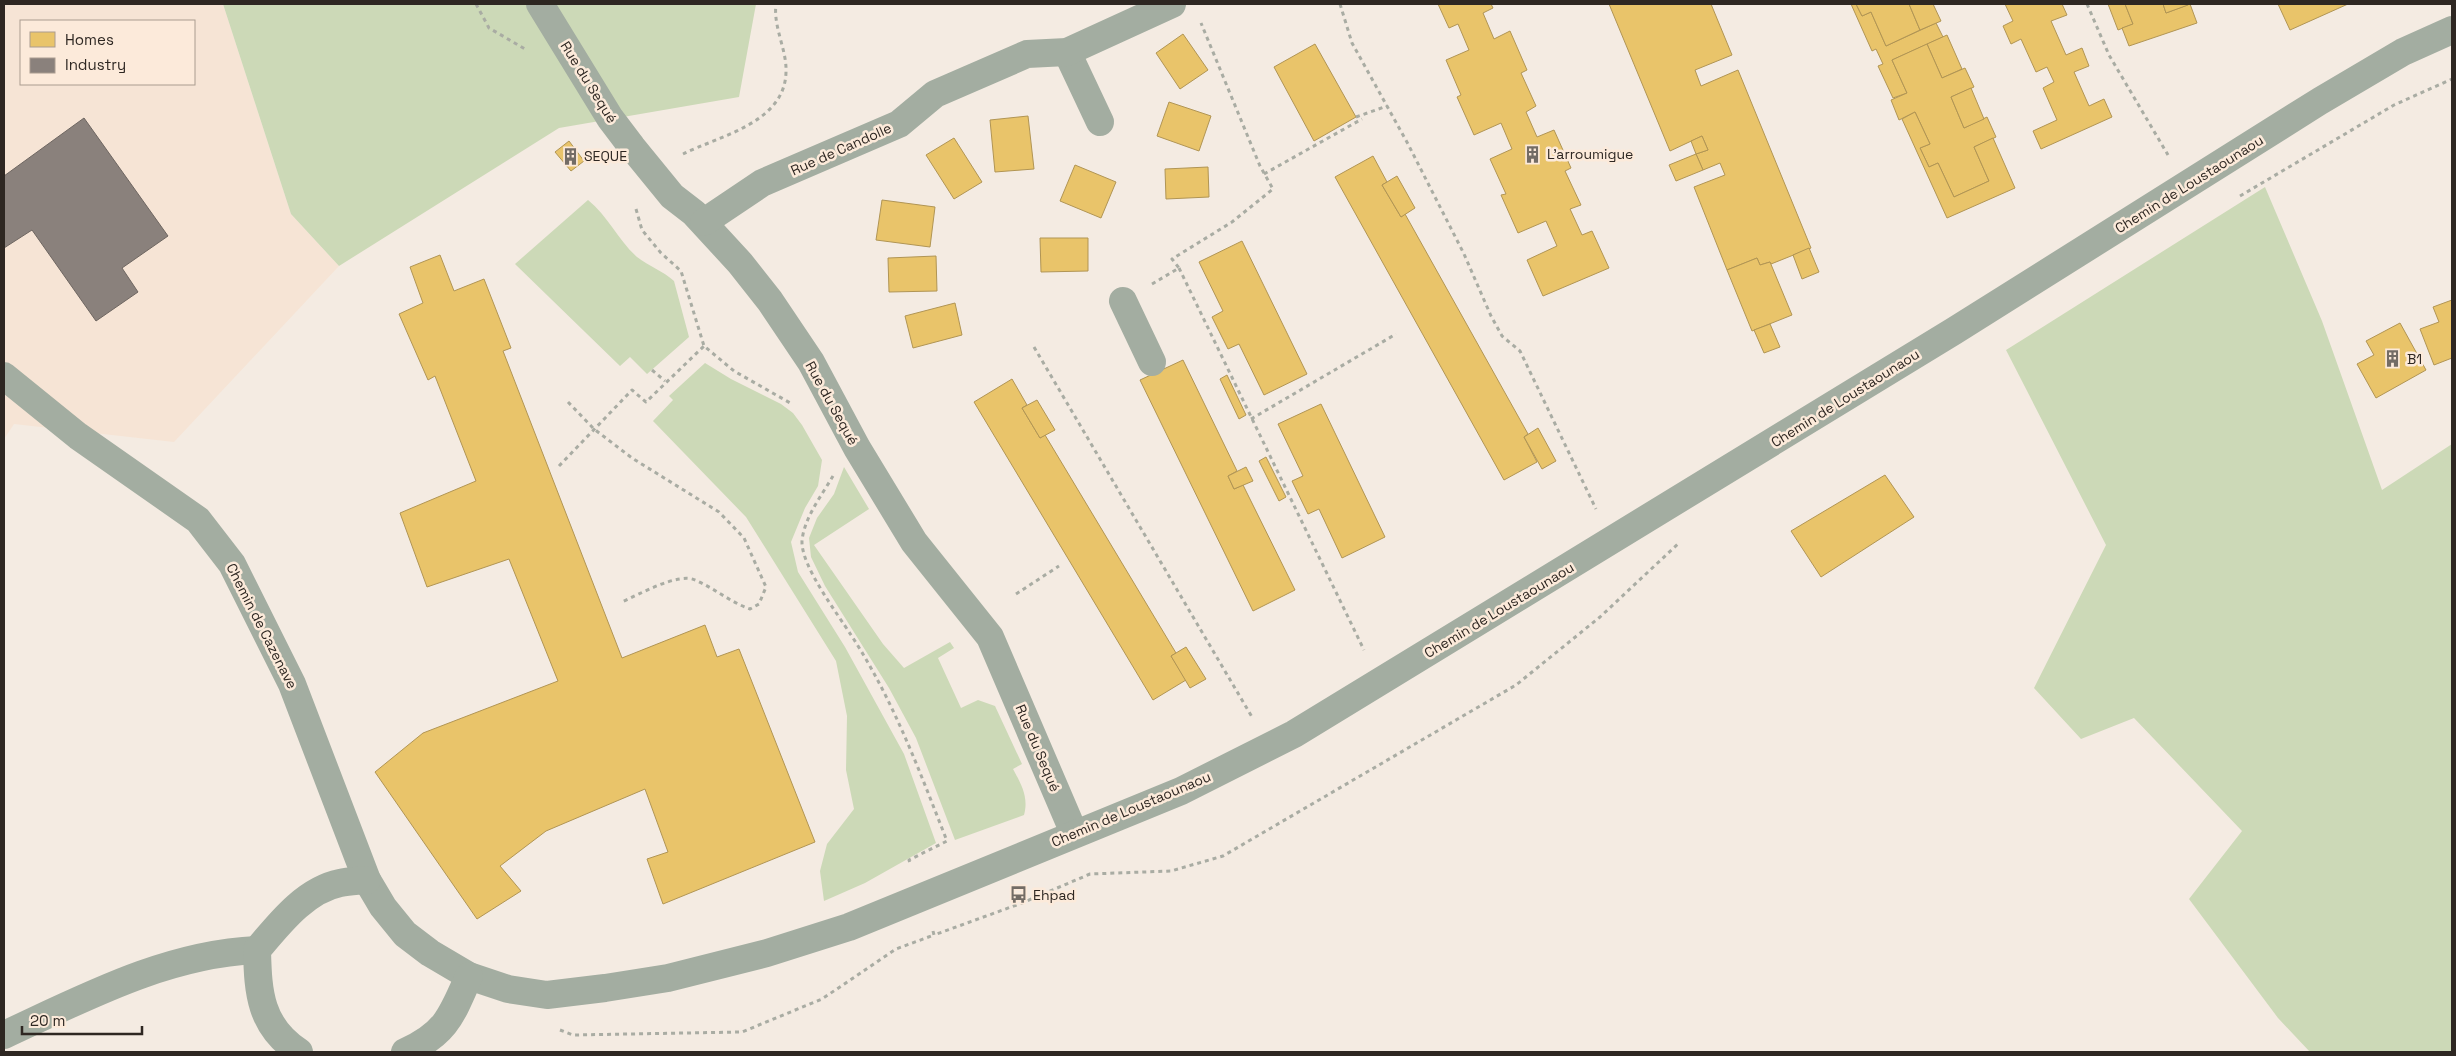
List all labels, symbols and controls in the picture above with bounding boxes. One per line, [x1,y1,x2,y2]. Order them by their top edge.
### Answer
legend [20,20,195,85]
text: Homes [65,30,114,49]
street label: Rue du Sequé [557,38,621,126]
text: Industry [65,55,126,74]
street label: Rue de Candolle [788,119,894,179]
street label: Chemin de Loustaounaou [2111,131,2267,237]
building icon: L'arroumigue [1523,144,1543,164]
place label: L'arroumigue [1547,145,1633,163]
building icon: SEQUE [560,146,580,166]
place label: SEQUE [584,147,627,165]
street label: Chemin de Loustaounaou [1767,345,1923,451]
building icon: B1 [2383,349,2403,369]
place label: B1 [2407,350,2422,368]
street label: Rue du Sequé [802,358,862,448]
street label: Chemin de Loustaounaou [1421,558,1577,662]
street label: Chemin de Cazenave [223,560,301,692]
street label: Rue du Sequé [1012,702,1064,794]
street label: Chemin de Loustaounaou [1049,767,1213,851]
bus stop icon: Ehpad [1009,885,1029,905]
place label: Ehpad [1033,886,1075,904]
scale bar [22,1004,142,1036]
text: 20 m [30,1011,65,1030]

